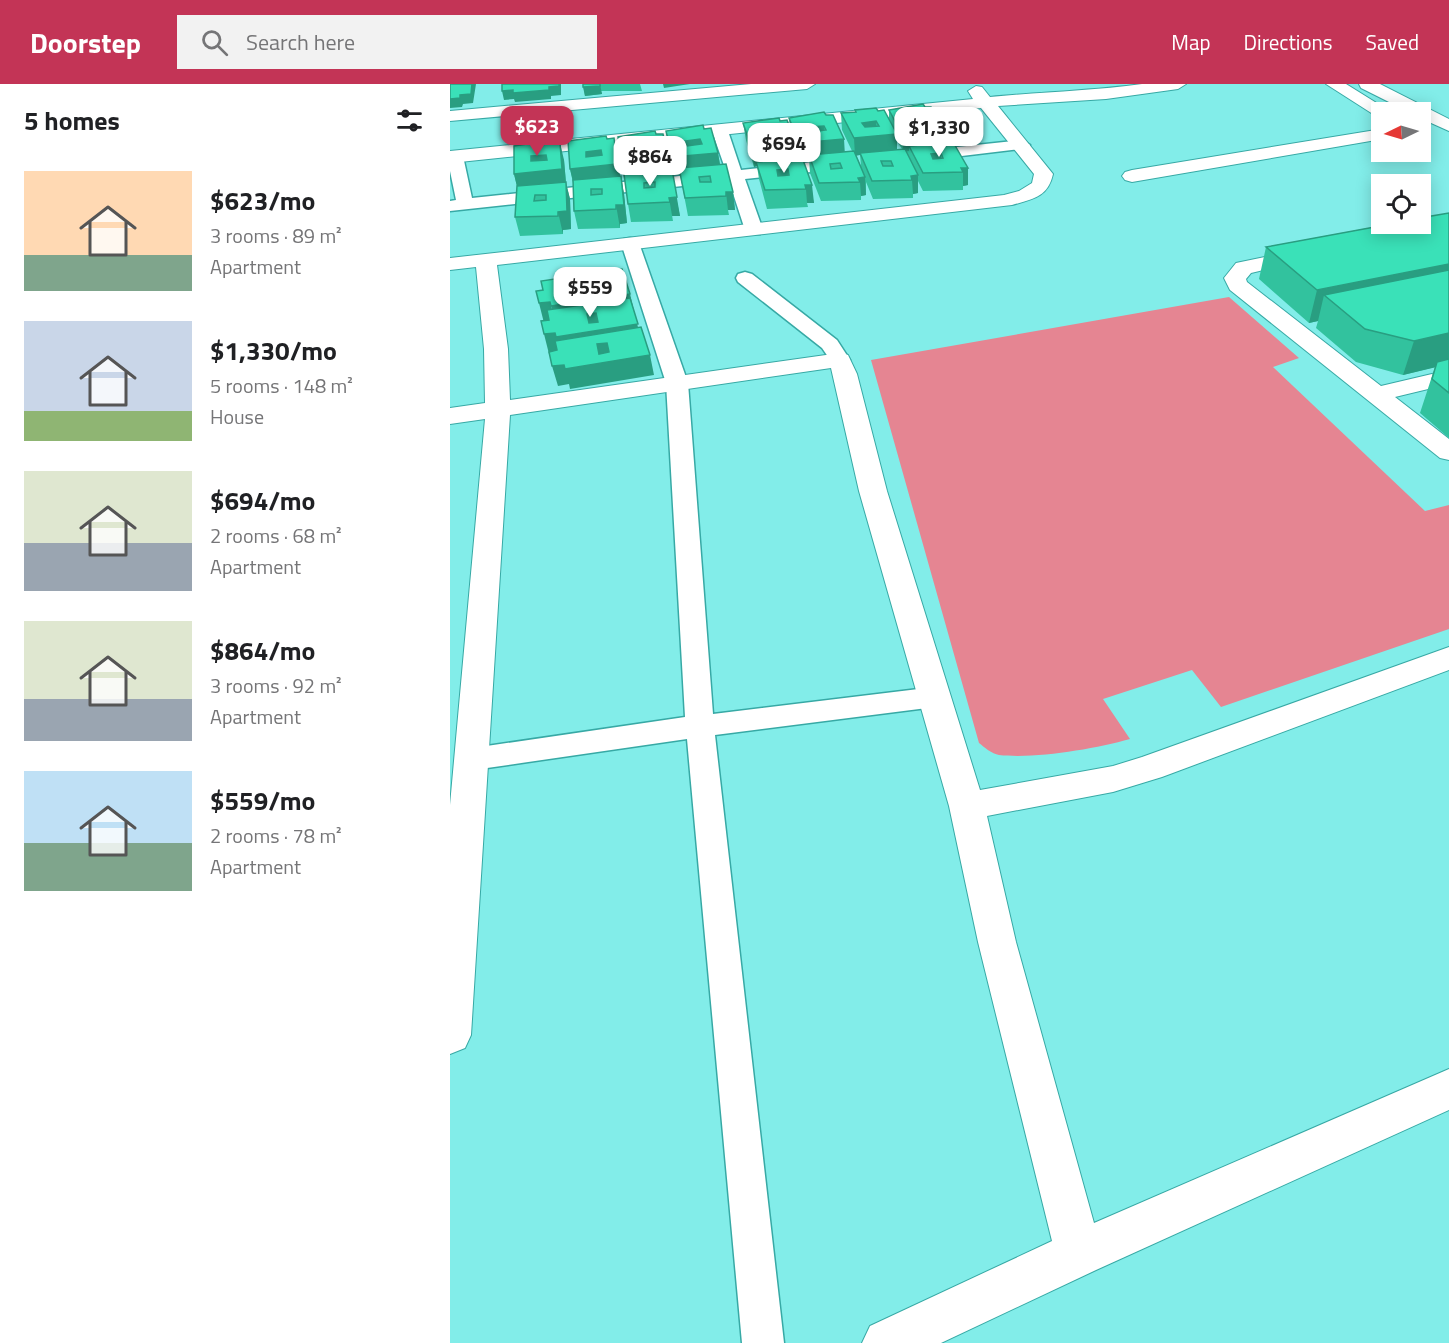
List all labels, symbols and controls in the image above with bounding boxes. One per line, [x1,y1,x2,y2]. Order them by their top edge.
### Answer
search box [177,15,597,69]
text: Doorstep [30,21,141,64]
text: Search here [246,25,355,59]
icon: search [198,26,231,59]
text: Map [1171,26,1211,58]
text: Directions [1244,26,1333,58]
text: Saved [1366,26,1419,58]
text: 5 homes [24,101,120,140]
north arrow [1371,102,1431,162]
map controls [1371,102,1431,234]
icon: filters [393,104,426,137]
pin: $623 [501,106,573,157]
pin: $1,330 [890,107,988,158]
text: $623 [515,110,559,141]
text: $1,330 [908,111,970,142]
pin: $694 [748,123,820,174]
text: $694 [762,127,806,158]
pin: $864 [614,136,686,187]
text: $864 [628,140,672,171]
button: locate [1371,174,1431,234]
text: $623/mo [210,181,315,220]
icon: home [72,195,144,267]
text: 3 rooms · 89 m² [210,220,342,251]
text: Apartment [210,251,301,282]
pin: $559 [554,267,626,318]
text: $559 [568,271,612,302]
text: $1,330/mo [210,331,337,370]
icon: home [72,345,144,417]
text: 5 rooms · 148 m² [210,370,353,401]
text: House [210,401,264,432]
text: $694/mo [210,481,315,520]
icon: home [72,495,144,567]
text: 2 rooms · 68 m² [210,520,342,551]
text: Apartment [210,551,301,582]
text: $864/mo [210,631,315,670]
icon: home [72,645,144,717]
text: 3 rooms · 92 m² [210,670,342,701]
text: Apartment [210,701,301,732]
text: $559/mo [210,781,315,820]
icon: home [72,795,144,867]
text: 2 rooms · 78 m² [210,820,342,851]
text: Apartment [210,851,301,882]

